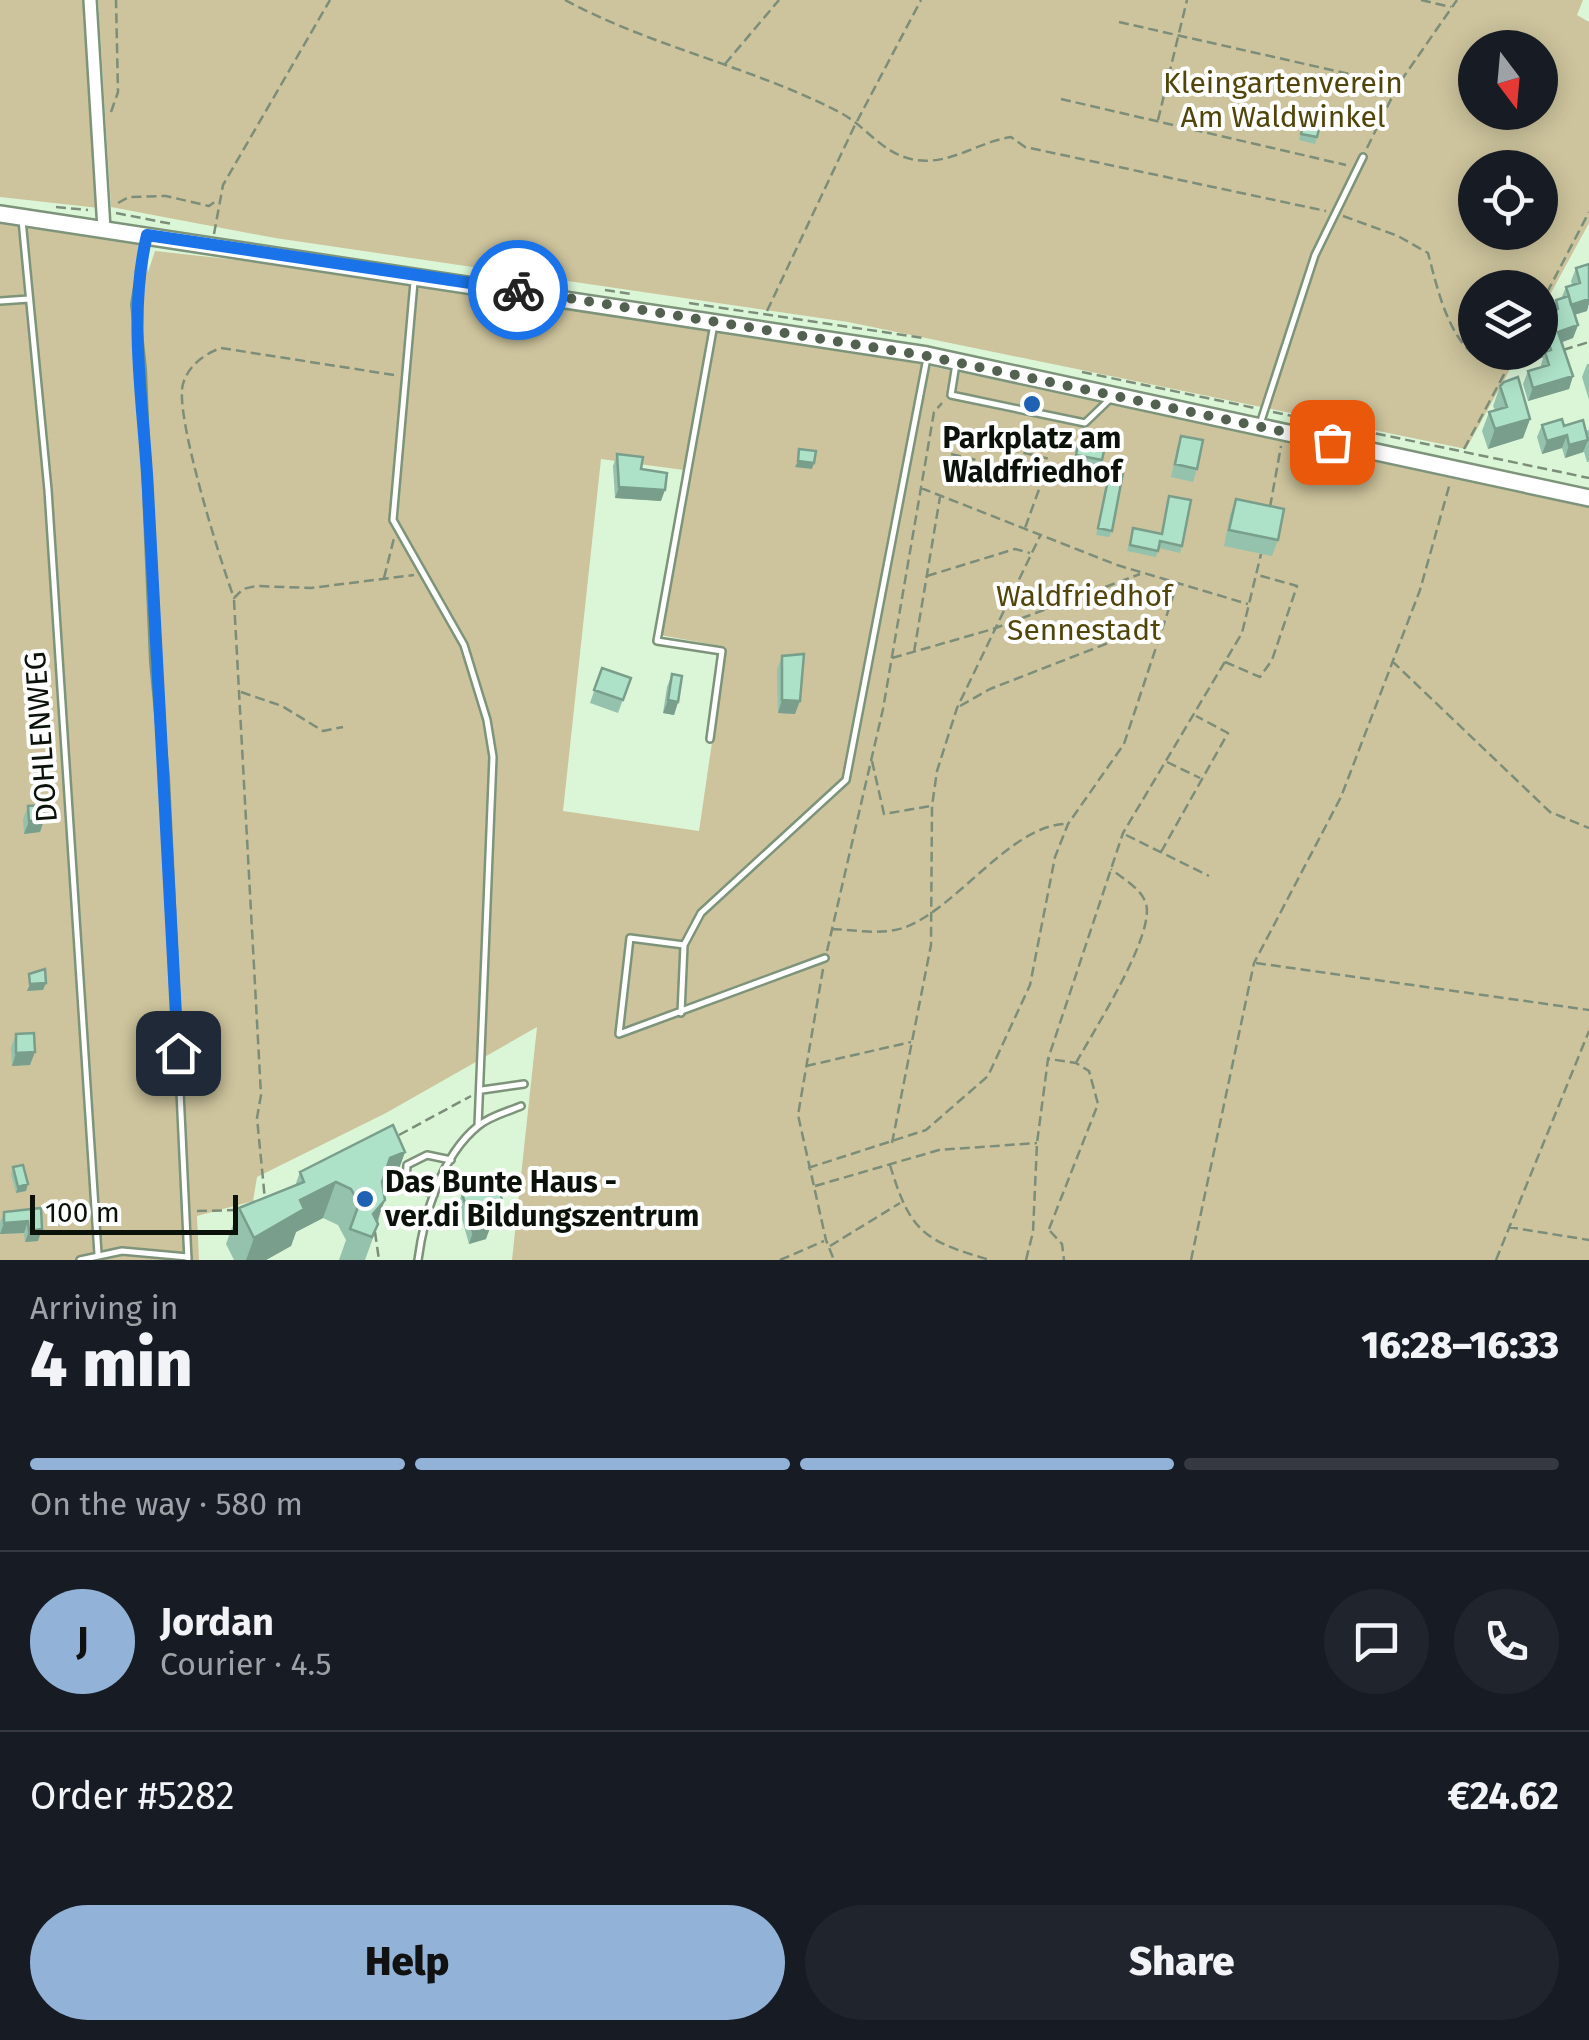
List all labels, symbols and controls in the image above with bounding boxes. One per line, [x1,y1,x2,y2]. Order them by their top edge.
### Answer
north arrow [1458,30,1558,130]
map controls [1458,30,1558,370]
park label: Kleingartenverein Am Waldwinkel [1163,65,1403,135]
button: locate [1458,150,1558,250]
courier [468,240,568,340]
icon: bike [491,263,546,318]
button: layers [1458,270,1558,370]
marker: Parkplatz am Waldfriedhof [1021,393,1043,415]
pin [1290,400,1375,485]
icon: bag [1305,415,1360,470]
place label: Parkplatz am Waldfriedhof [943,420,1124,490]
park label: Waldfriedhof Sennestadt [996,578,1174,648]
street label: DOHLENWEG [17,650,65,824]
pin [136,1011,221,1096]
icon: home [151,1026,206,1081]
place label: Das Bunte Haus - ver.di Bildungszentrum [384,1164,699,1234]
marker: Das Bunte Haus - ver.di Bildungszentrum [354,1188,376,1210]
scale bar [30,1190,238,1234]
text: 100 m [45,1196,120,1229]
text: Arriving in [30,1289,178,1327]
text: 16:28–16:33 [1361,1322,1559,1368]
text: 4 min [30,1325,193,1403]
text: On the way · 580 m [30,1485,303,1523]
button: chat [1324,1589,1429,1694]
button: phone [1454,1589,1559,1694]
text: Jordan [160,1599,274,1645]
text: J [76,1618,89,1664]
text: Courier · 4.5 [160,1645,331,1683]
text: Order #5282 [30,1773,234,1819]
text: €24.62 [1448,1773,1559,1819]
button: Help [30,1905,785,2020]
button: Share [805,1905,1559,2020]

